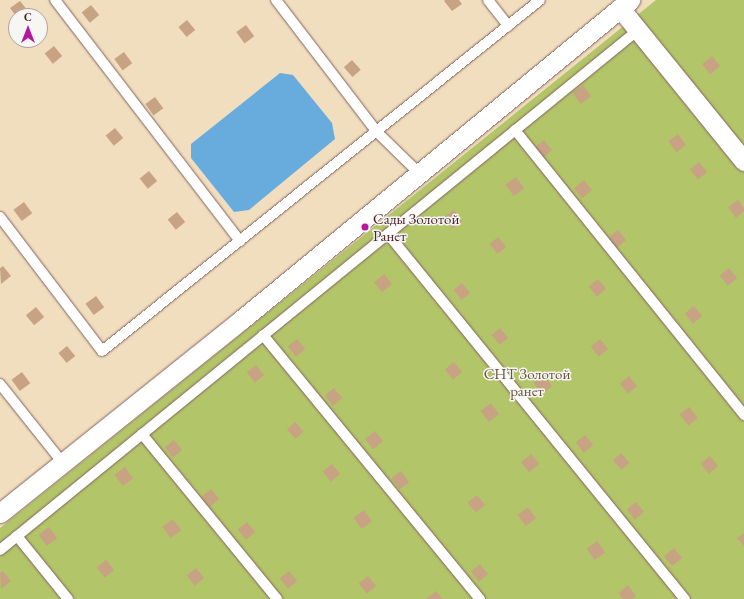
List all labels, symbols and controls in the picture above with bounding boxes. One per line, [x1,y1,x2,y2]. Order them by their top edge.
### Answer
north arrow [8,8,48,48]
text: С [24,10,32,24]
place label: Сады Золотой Ранет [373,209,459,244]
marker: Сады Золотой Ранет [360,222,370,232]
park label: СНТ Золотой ранет [484,364,570,399]

